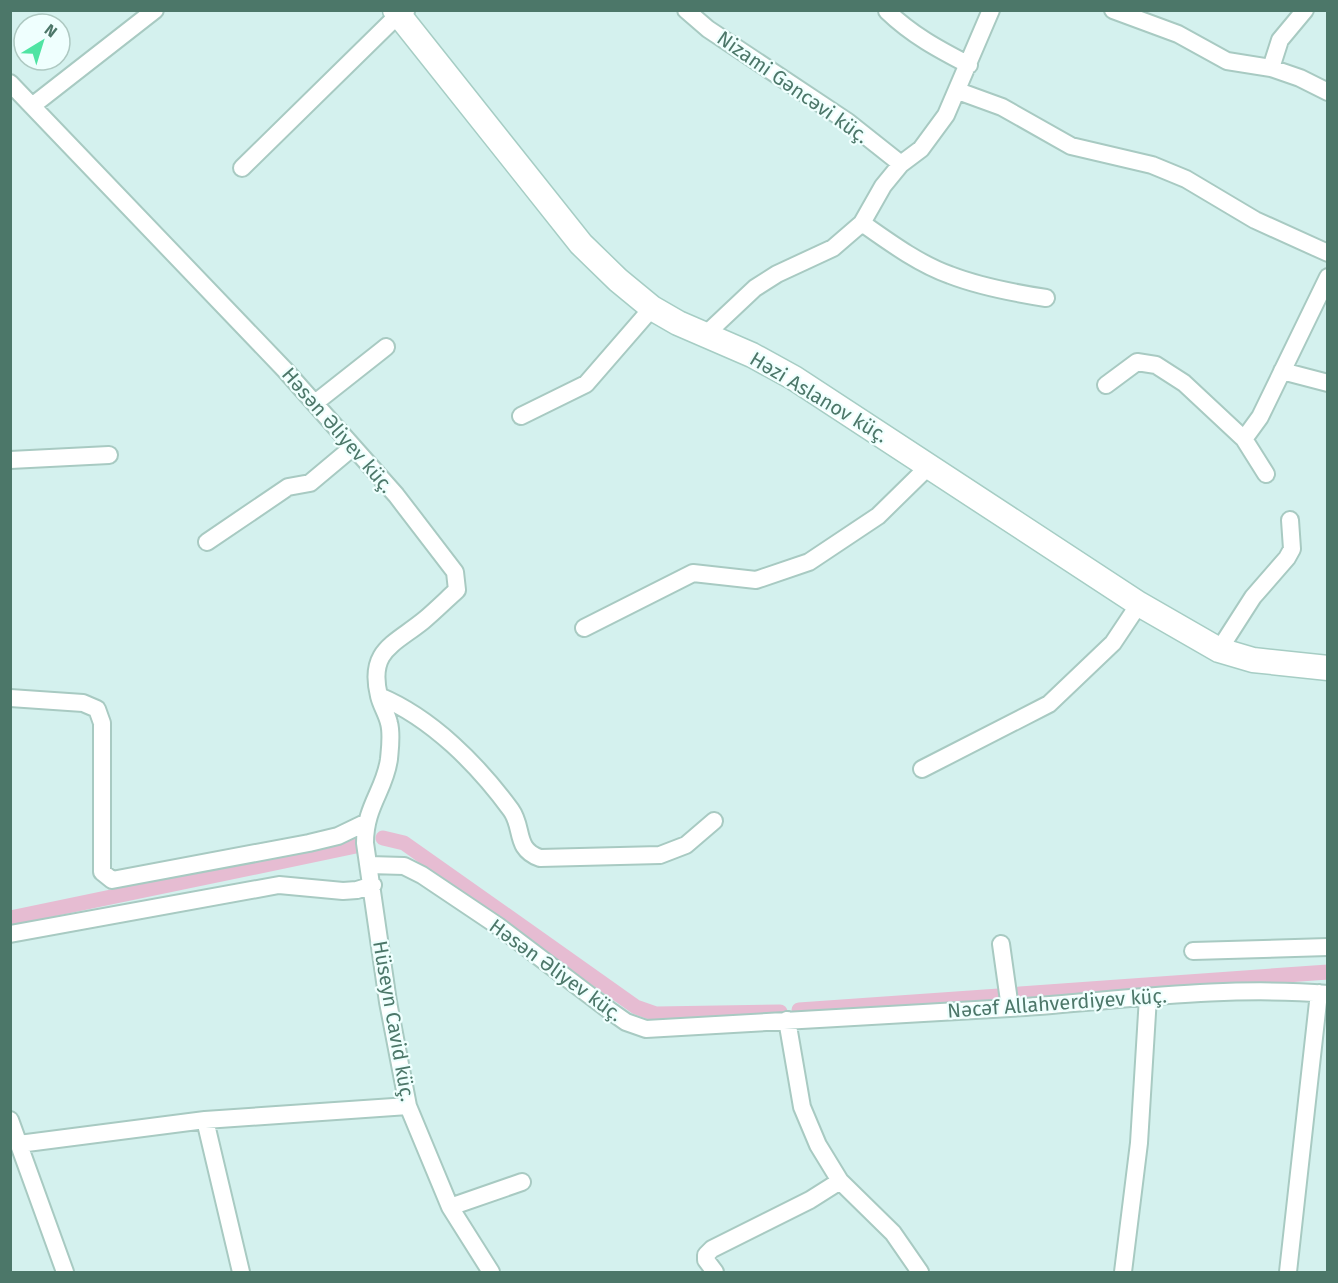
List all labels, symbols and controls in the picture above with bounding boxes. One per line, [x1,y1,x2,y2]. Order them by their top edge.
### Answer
north arrow [12,12,72,72]
text: N [41,20,61,41]
street label: Nizami Gəncəvi küç. [712,26,873,149]
street label: Həzi Aslanov küç. [745,346,892,448]
street label: Həsən Əliyev küç. [276,362,399,498]
street label: Həsən Əliyev küç. [484,914,627,1027]
street label: Hüseyn Cavid küç. [367,939,420,1103]
street label: Nəcəf Allahverdiyev küç. [946,983,1168,1024]

